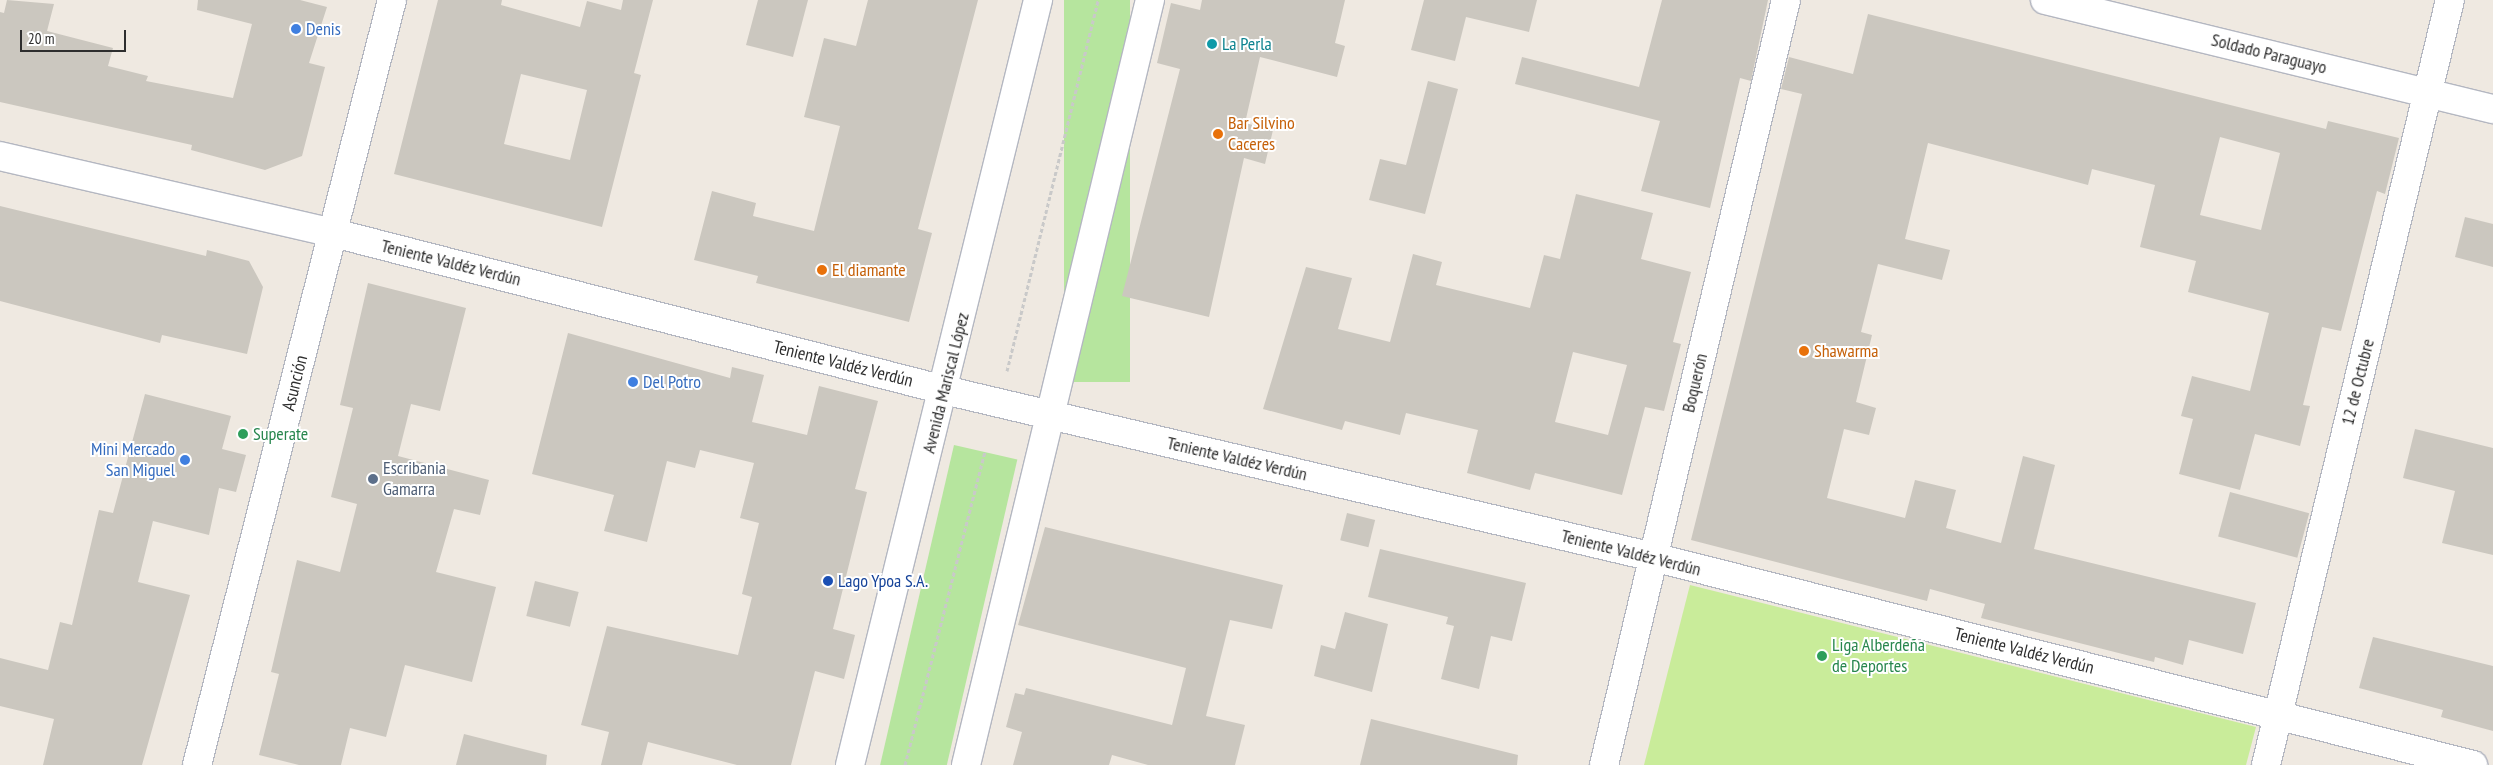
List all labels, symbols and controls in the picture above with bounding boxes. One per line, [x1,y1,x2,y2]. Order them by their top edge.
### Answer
place label: Denis [306,18,341,40]
scale bar [22,20,129,52]
marker: Denis [290,23,302,35]
text: 20 m [28,29,54,48]
street label: Soldado Paraguayo [2209,29,2329,79]
place label: La Perla [1222,33,1272,55]
marker: La Perla [1206,38,1218,50]
place label: Bar Silvino Caceres [1228,113,1295,156]
marker: Bar Silvino Caceres [1212,128,1224,140]
street label: Teniente Valdéz Verdún [378,235,524,291]
place label: El diamante [832,259,906,281]
marker: El diamante [816,264,828,276]
street label: Avenida Mariscal López [918,310,974,456]
street label: Teniente Valdéz Verdún [770,336,916,392]
street label: 12 de Octubre [2337,337,2379,427]
place label: Shawarma [1814,340,1878,362]
marker: Shawarma [1798,345,1810,357]
street label: Boquerón [1678,351,1712,415]
street label: Asunción [278,353,312,413]
place label: Del Potro [643,371,701,393]
marker: Del Potro [627,376,639,388]
place label: Superate [253,423,308,445]
marker: Superate [237,428,249,440]
street label: Teniente Valdéz Verdún [1164,432,1310,486]
place label: Mini Mercado San Miguel [91,439,175,482]
marker: Mini Mercado San Miguel [179,454,191,466]
place label: Escribania Gamarra [383,458,446,500]
marker: Escribania Gamarra [367,473,379,485]
street label: Teniente Valdéz Verdún [1558,525,1704,581]
place label: Lago Ypoa S.A. [838,570,929,592]
marker: Lago Ypoa S.A. [822,575,834,587]
street label: Teniente Valdéz Verdún [1951,623,2097,679]
place label: Liga Alberdeña de Deportes [1832,635,1925,678]
marker: Liga Alberdeña de Deportes [1816,650,1828,662]

